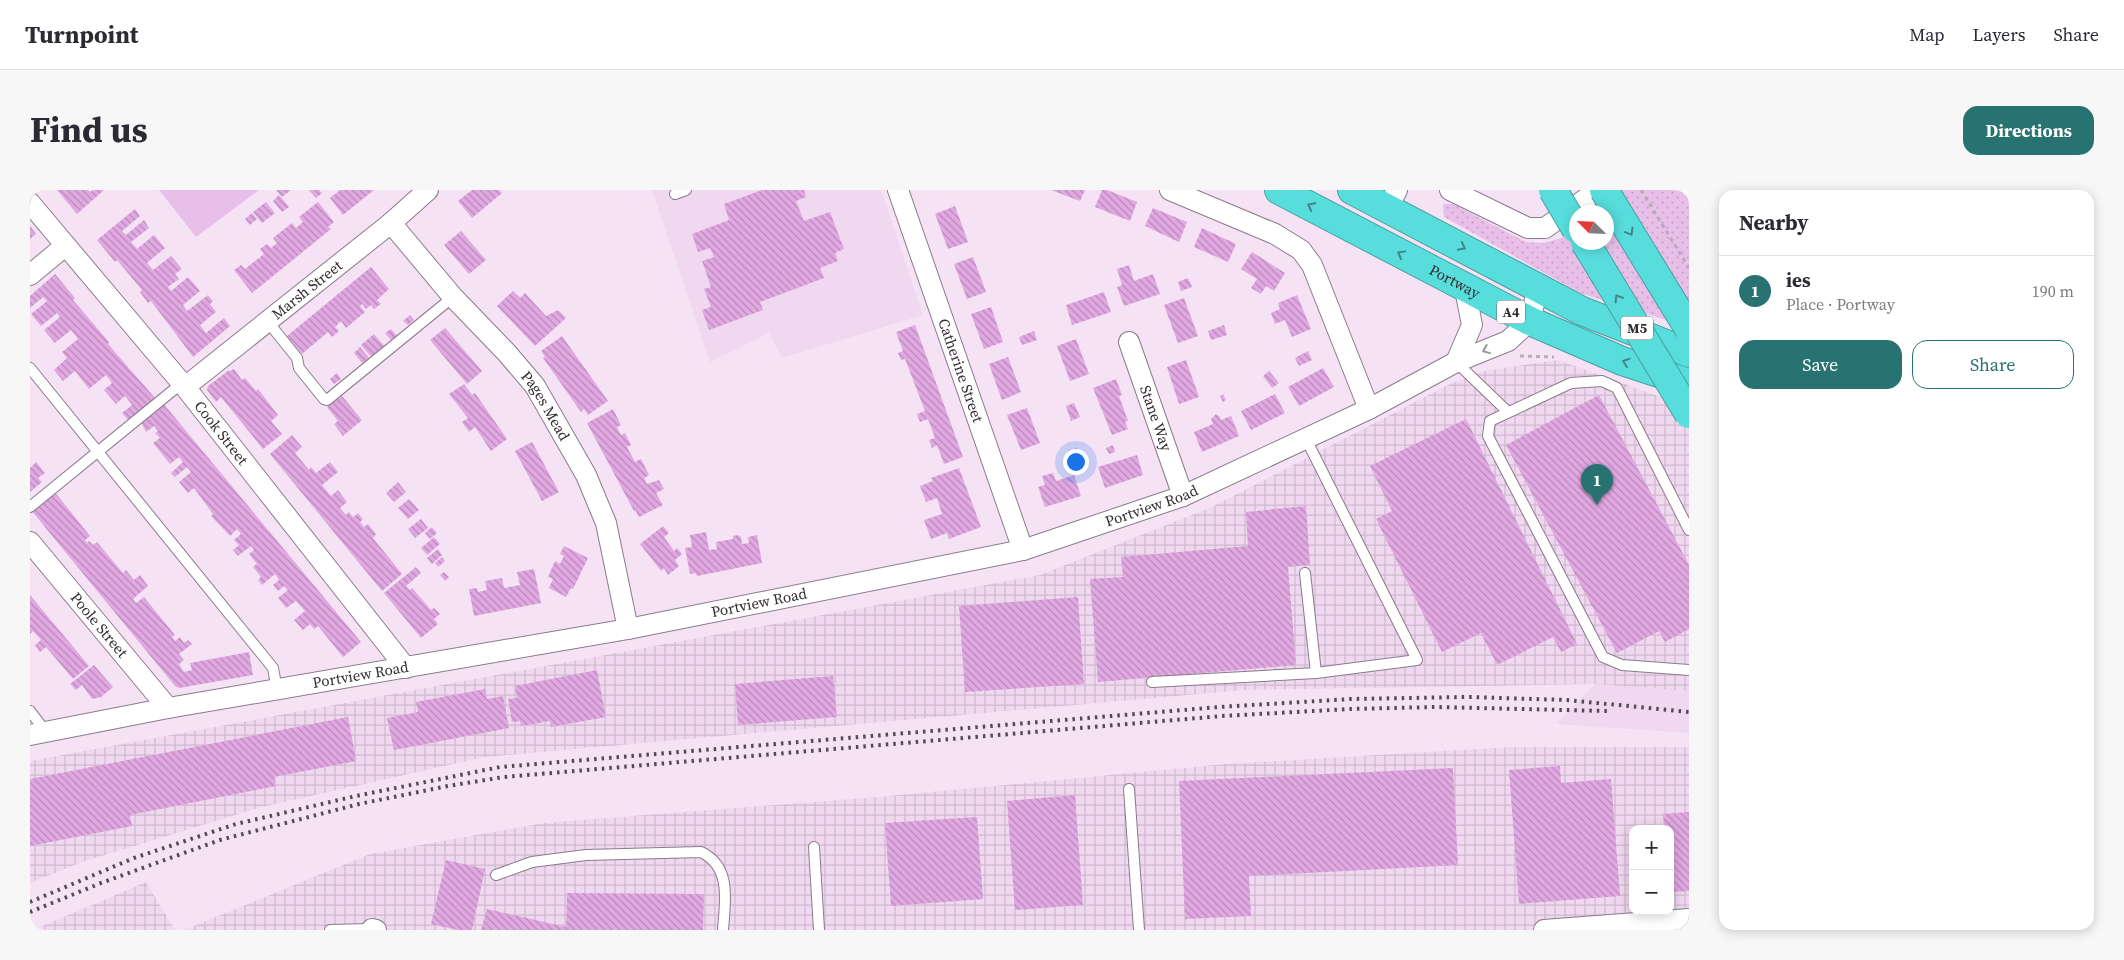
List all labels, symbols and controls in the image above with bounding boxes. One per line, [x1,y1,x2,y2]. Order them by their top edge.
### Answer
text: Turnpoint [25,18,138,51]
text: Map [1909,22,1944,47]
text: Layers [1972,22,2025,47]
text: Share [2053,22,2099,47]
text: Find us [30,106,148,154]
button: Directions [1963,106,2094,155]
one-way arrow [1307,201,1316,212]
north arrow [1569,205,1614,250]
text: Nearby [1739,208,1809,237]
one-way arrow [1623,226,1633,235]
one-way arrow [1457,241,1466,251]
one-way arrow [1397,250,1406,260]
street label: Marsh Street [267,255,347,324]
street label: Portway [1426,259,1484,303]
text: ies [1786,267,1811,293]
text: 1 [1751,280,1759,302]
text: 190 m [2032,280,2074,302]
text: Place · Portway [1786,293,1895,315]
one-way arrow [1615,294,1625,303]
road number: A4 [1497,300,1525,324]
street label: Catherine Street [933,316,989,425]
road number: M5 [1621,316,1653,340]
button: Save [1739,340,1902,389]
button: Share [1912,340,2074,389]
one-way arrow [1482,345,1490,355]
one-way arrow [1622,358,1631,368]
street label: Pages Mead [516,366,575,445]
street label: Stane Way [1135,383,1178,454]
street label: Cook Street [190,396,253,469]
your location [1063,449,1089,475]
pin: 1 [1581,464,1613,505]
street label: Portview Road [1102,479,1202,532]
street label: Portview Road [709,582,809,622]
street label: Poole Street [66,588,133,662]
street label: Portview Road [311,656,411,693]
map controls [1629,825,1674,915]
button: + [1629,825,1674,870]
button: − [1629,870,1674,915]

